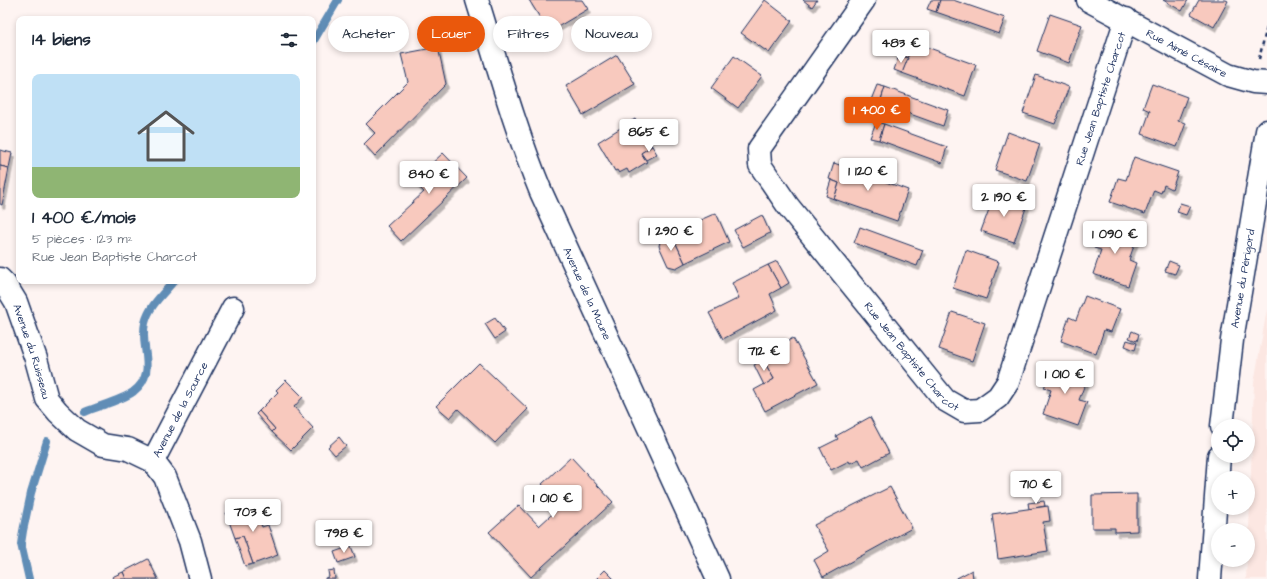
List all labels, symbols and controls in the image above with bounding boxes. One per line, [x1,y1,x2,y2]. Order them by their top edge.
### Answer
chip: Acheter [328,16,409,52]
chip: Louer [417,16,485,52]
chip: Filtres [493,16,563,52]
chip: Nouveau [571,16,652,52]
street label: Rue Aimé Césaire [1144,25,1230,81]
text: 14 biens [32,28,91,52]
icon: filters [278,29,300,51]
street label: Rue Jean Baptiste Charcot [1071,29,1129,167]
pin: 483 € [873,30,929,64]
text: 483 € [881,34,921,52]
pin: 1 400 € [840,97,914,131]
icon: home [130,100,202,172]
text: 1 400 € [853,101,901,119]
pin: 865 € [621,119,677,153]
text: 865 € [628,123,670,141]
pin: 1 120 € [831,158,905,192]
pin: 840 € [401,161,457,195]
text: 1 120 € [848,162,888,180]
text: 840 € [408,165,450,183]
pin: 2 190 € [967,184,1041,218]
text: 2 190 € [981,188,1027,206]
text: 1 400 €/mois [32,206,136,230]
pin: 1 290 € [634,218,708,252]
pin: 1 090 € [1078,221,1152,255]
text: 1 290 € [648,222,694,240]
text: 1 090 € [1092,225,1138,243]
street label: Avenue du Périgord [1227,227,1258,329]
text: 5 pièces · 123 m² [32,230,133,248]
street label: Avenue de la Moune [560,245,615,342]
text: Rue Jean Baptiste Charcot [32,248,197,266]
street label: Rue Jean Baptiste Charcot [861,299,962,414]
street label: Avenue du Ruisseau [10,302,54,401]
pin: 712 € [736,338,792,372]
text: 712 € [748,342,780,360]
street label: Avenue de la Source [149,359,211,460]
pin: 1 010 € [1028,361,1102,395]
text: 1 010 € [1045,365,1085,383]
map controls [1211,419,1255,567]
button: locate [1211,419,1255,463]
pin: 710 € [1008,471,1064,505]
button: + [1211,471,1255,515]
text: 710 € [1019,475,1053,493]
pin: 1 010 € [516,485,590,519]
text: 1 010 € [533,489,573,507]
pin: 703 € [225,499,281,533]
text: 703 € [234,503,272,521]
pin: 798 € [316,520,372,554]
button: − [1211,523,1255,567]
text: 798 € [324,524,364,542]

